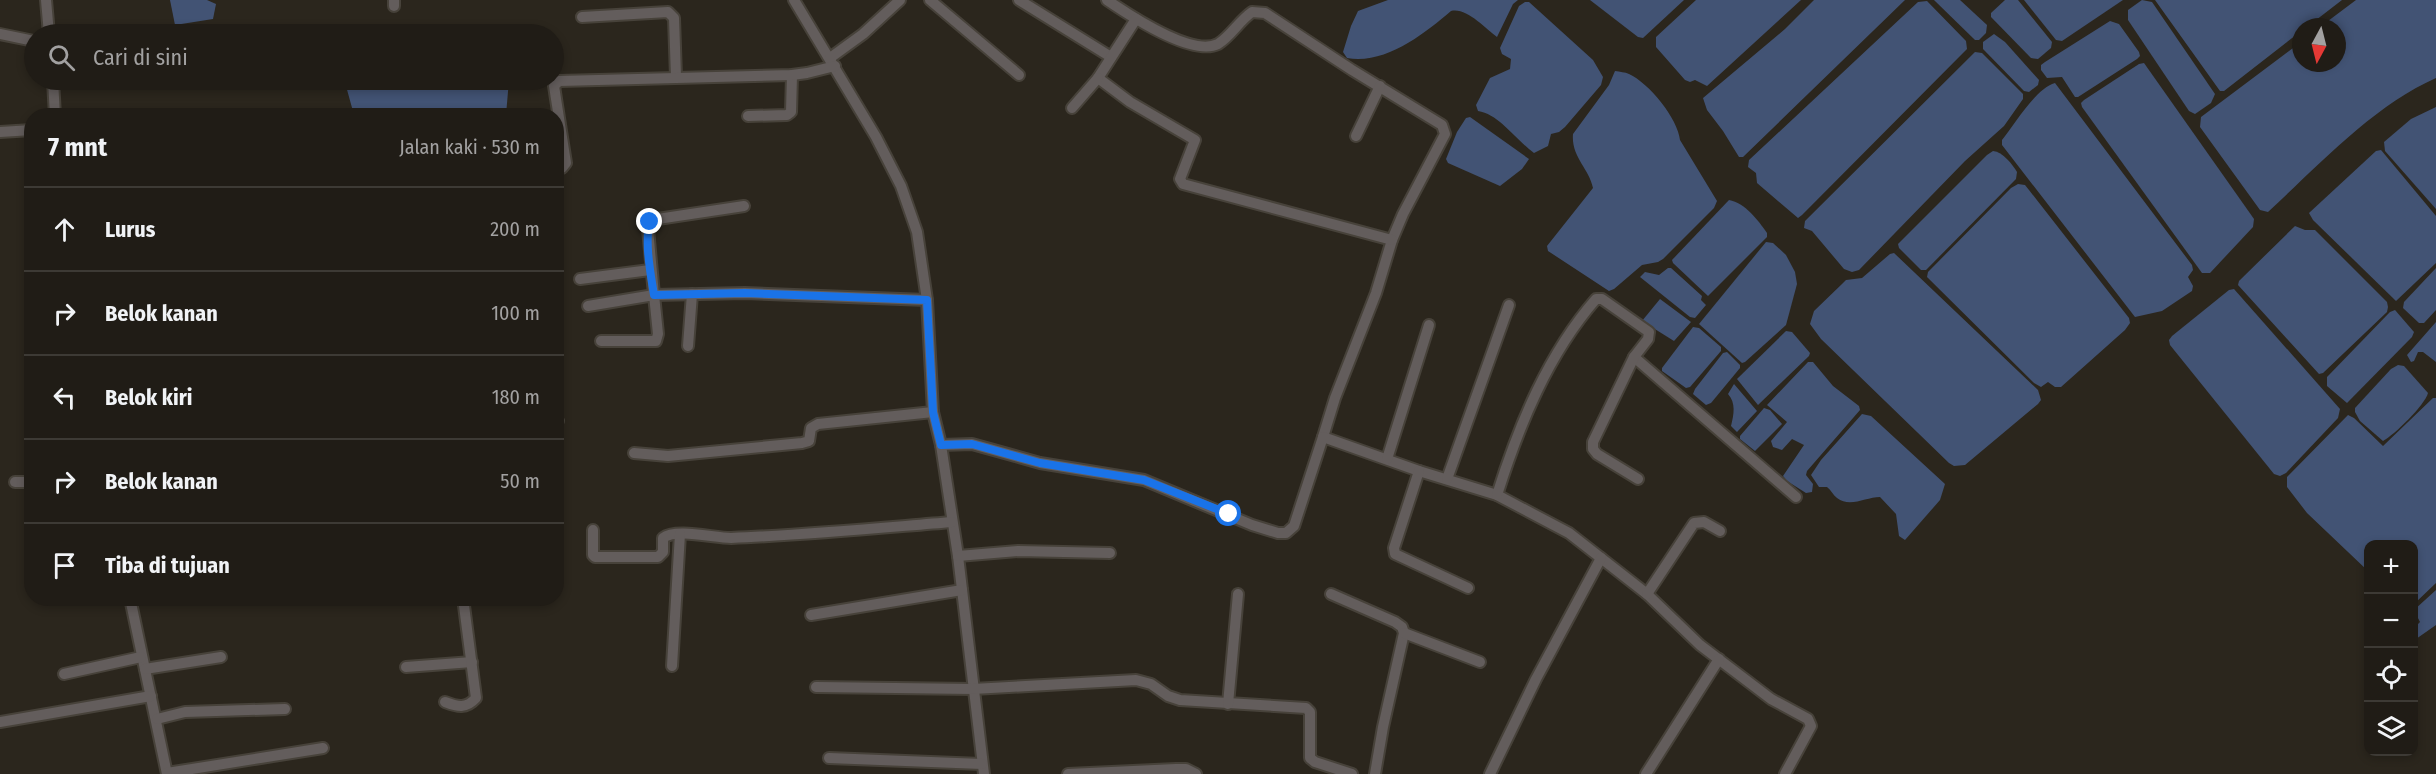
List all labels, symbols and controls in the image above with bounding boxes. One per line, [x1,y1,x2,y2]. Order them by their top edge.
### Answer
north arrow [2292,18,2346,72]
search box [24,24,564,90]
icon: search [45,41,78,74]
text: Cari di sini [93,44,188,71]
text: 7 mnt [48,132,107,163]
text: Jalan kaki · 530 m [399,135,540,159]
route end [636,208,662,234]
icon: ahead [48,213,81,246]
text: Lurus [105,216,155,243]
text: 200 m [490,217,540,241]
icon: right [48,297,81,330]
text: Belok kanan [105,300,218,327]
text: 100 m [491,301,540,325]
icon: left [48,381,81,414]
text: Belok kiri [105,384,193,411]
text: 180 m [492,385,540,409]
icon: right [48,465,81,498]
text: Belok kanan [105,468,218,495]
text: 50 m [500,469,540,493]
route start [1215,500,1241,526]
map controls [2364,540,2418,756]
button: + [2364,540,2418,594]
icon: arrive [48,549,81,582]
text: Tiba di tujuan [105,552,230,579]
button: − [2364,594,2418,648]
button: locate [2364,648,2418,702]
button: layers [2364,702,2418,756]

